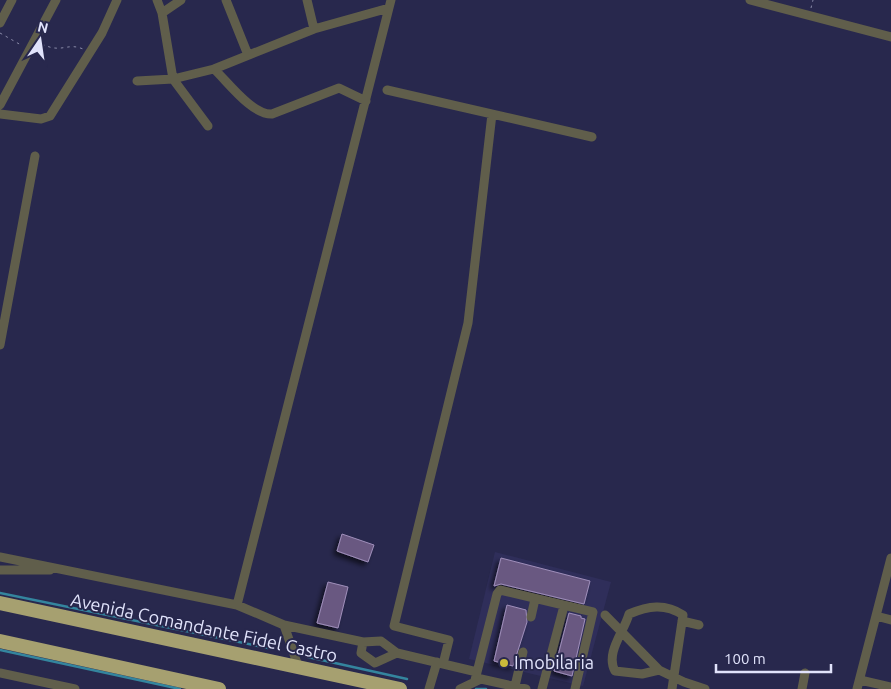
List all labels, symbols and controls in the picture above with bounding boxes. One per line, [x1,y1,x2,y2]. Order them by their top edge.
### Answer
north arrow [15,15,65,65]
text: N [36,18,50,36]
street label: Avenida Comandante Fidel Castro [69,589,339,665]
scale bar [716,642,831,674]
text: 100 m [724,650,766,667]
place label: Imobilaria [514,652,594,672]
marker: Imobilaria [498,657,510,669]

